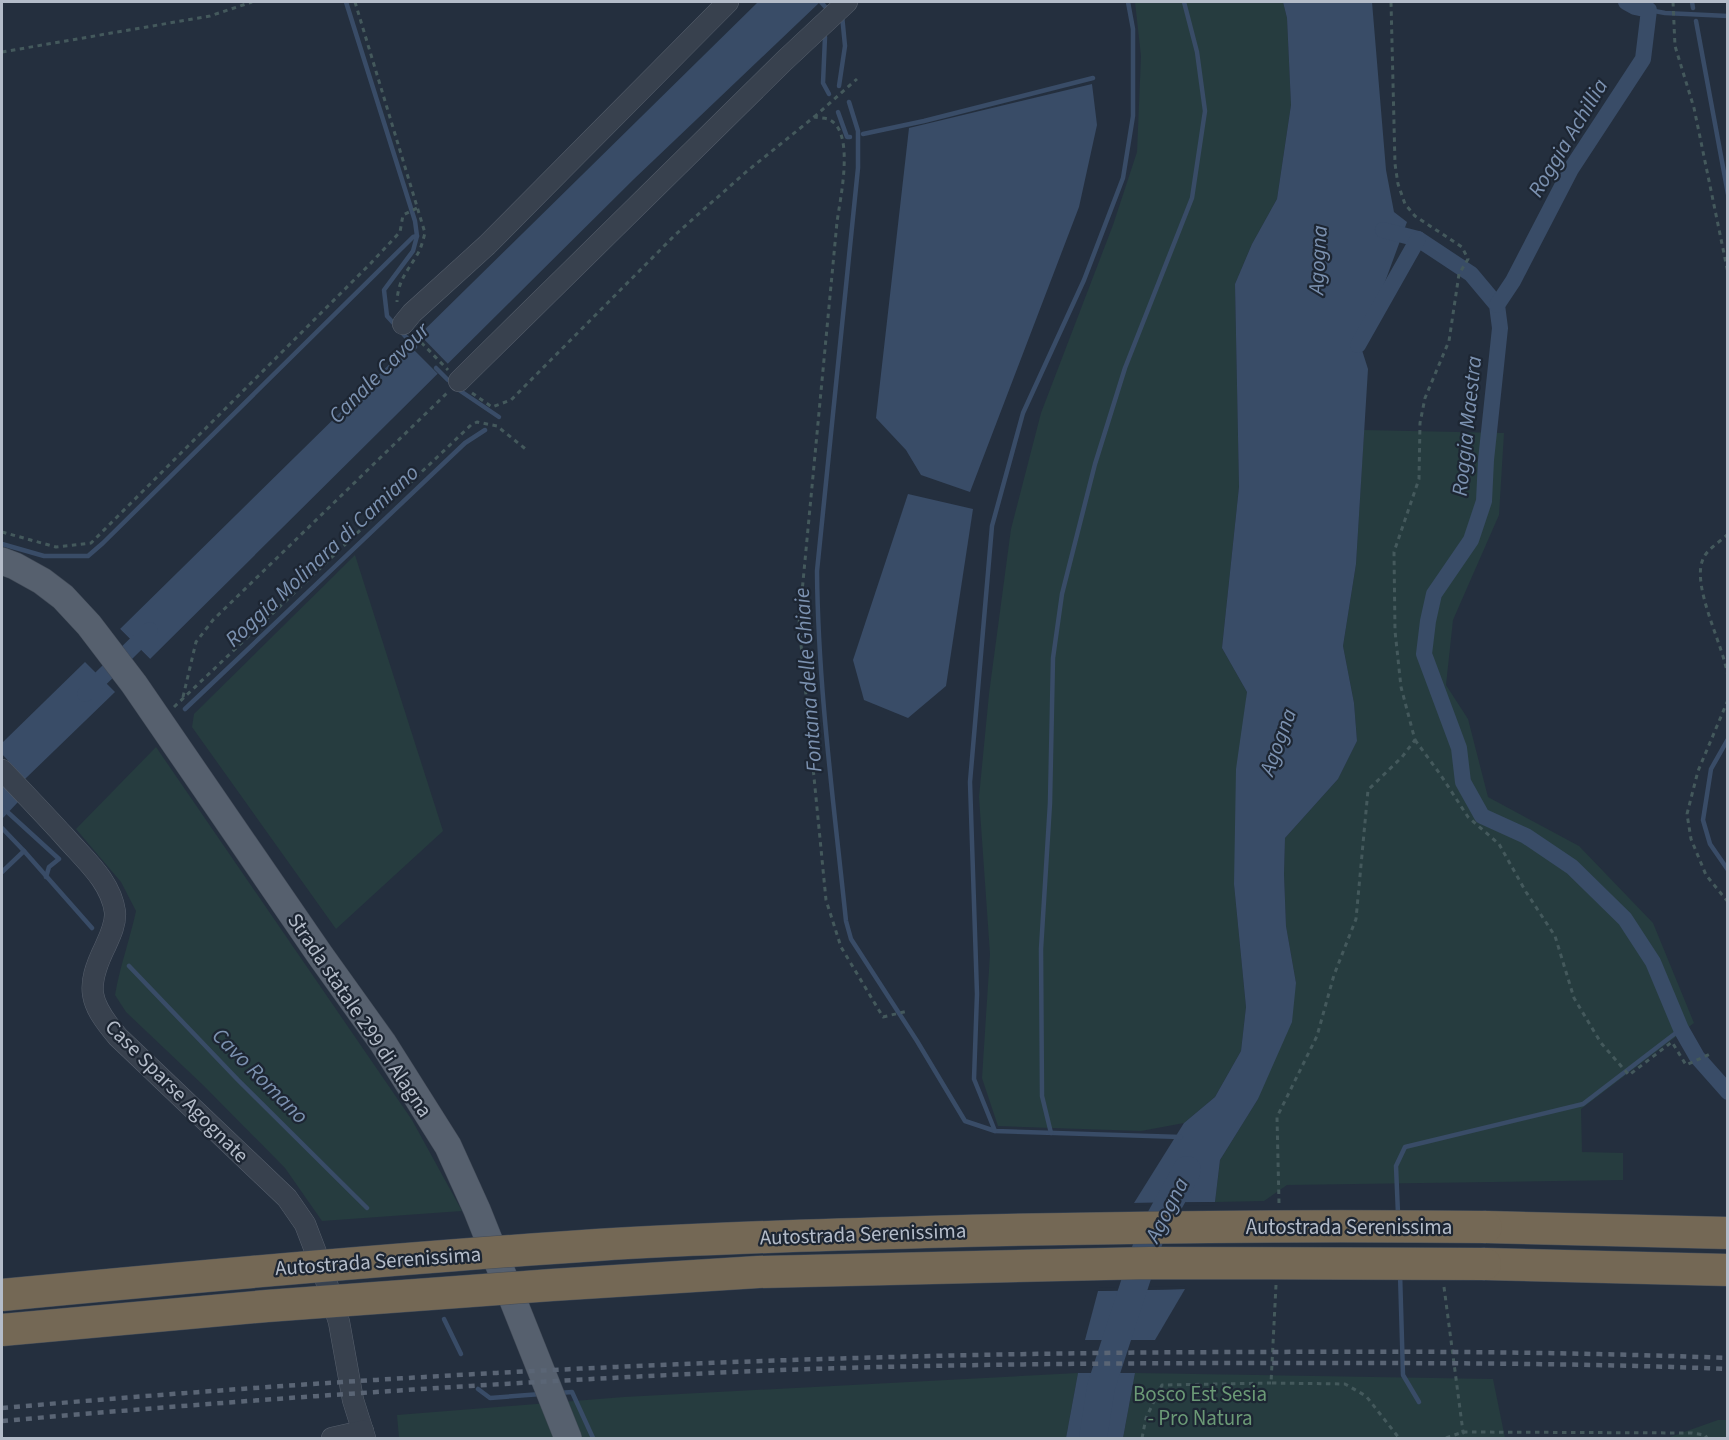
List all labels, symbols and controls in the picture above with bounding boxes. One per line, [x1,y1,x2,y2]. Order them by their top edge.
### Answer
water label: Roggia Achillia [1520,72,1616,203]
water label: Agogna [1300,224,1336,297]
water label: Canale Cavour [321,314,438,431]
water label: Roggia Maestra [1444,354,1490,498]
water label: Roggia Molinara di Camiano [218,457,426,655]
water label: Fontana delle Ghiaie [786,587,830,773]
water label: Agogna [1250,704,1305,782]
street label: Strada statale 299 di Alagna [280,907,440,1123]
street label: Case Sparse Agognate [98,1012,256,1170]
water label: Cavo Romano [205,1021,315,1131]
water label: Agogna [1136,1172,1197,1250]
street label: Autostrada Serenissima [1246,1212,1452,1242]
street label: Autostrada Serenissima [759,1215,967,1253]
street label: Autostrada Serenissima [274,1239,482,1283]
park label: Bosco Est Sesia - Pro Natura [1133,1379,1267,1433]

